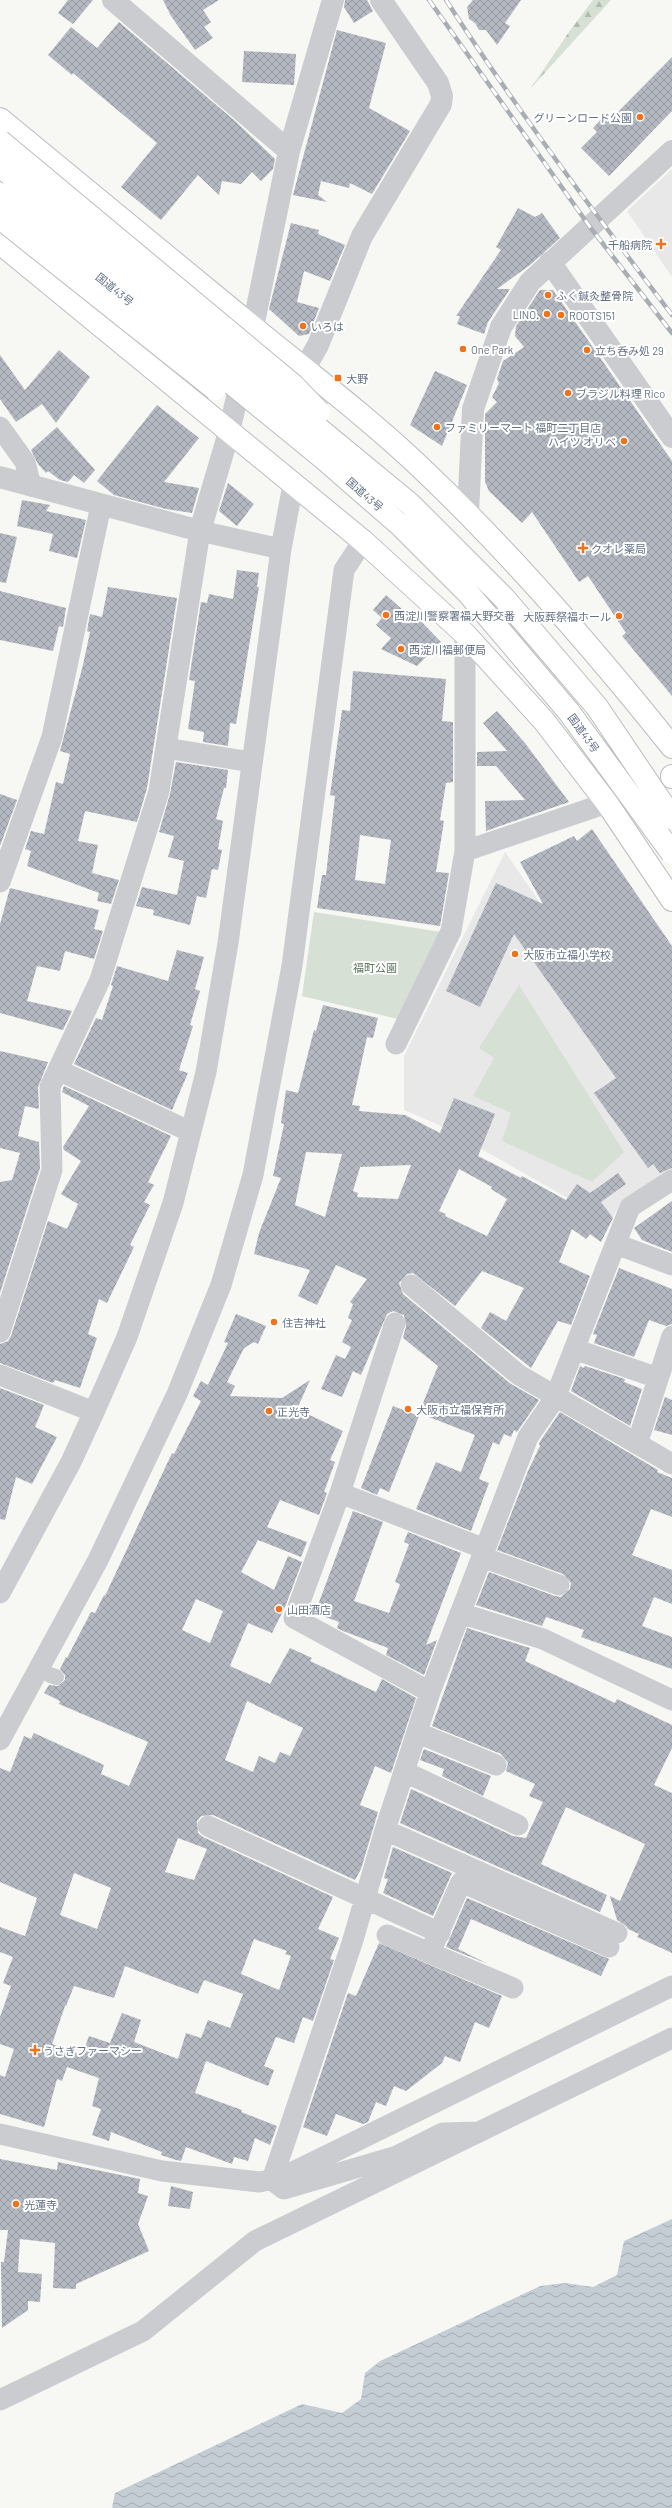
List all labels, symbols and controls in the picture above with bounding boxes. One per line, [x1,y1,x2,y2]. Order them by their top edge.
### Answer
place label: グリーンロード公園 [534,111,632,124]
marker: グリーンロード公園 [635,112,645,122]
place label: 千船病院 [608,238,652,251]
marker: 千船病院 [655,238,667,250]
street label: 国道43号 [94,270,136,308]
place label: ふく鍼灸整骨院 [556,289,633,302]
marker: ふく鍼灸整骨院 [543,290,553,300]
place label: LINO. [513,308,539,321]
marker: LINO. [542,309,552,319]
place label: ROOTS151 [569,309,615,322]
marker: ROOTS151 [556,310,566,320]
place label: いろは [311,320,344,333]
marker: いろは [298,321,308,331]
place label: One Park [471,343,514,356]
marker: One Park [458,344,468,354]
place label: 立ち呑み処 29 [595,344,664,357]
marker: 立ち呑み処 29 [582,345,592,355]
place label: 大野 [346,372,368,385]
marker: 大野 [333,373,343,383]
place label: ブラジル料理 Rico [576,387,665,400]
marker: ブラジル料理 Rico [563,388,573,398]
place label: ファミリーマート 福町二丁目店 [445,421,601,434]
marker: ファミリーマート 福町二丁目店 [432,422,442,432]
place label: ハイツ オリベ [548,435,616,448]
marker: ハイツ オリベ [619,436,629,446]
street label: 国道43号 [344,474,386,514]
place label: クオレ薬局 [591,542,646,555]
marker: クオレ薬局 [578,543,588,553]
place label: 西淀川警察署福大野交番 [394,609,515,622]
marker: 西淀川警察署福大野交番 [381,610,391,620]
place label: 大阪葬祭福ホール [523,610,611,623]
marker: 大阪葬祭福ホール [614,611,624,621]
place label: 西淀川福郵便局 [409,643,486,656]
marker: 西淀川福郵便局 [396,644,406,654]
street label: 国道43号 [566,711,602,755]
place label: 大阪市立福小学校 [523,948,611,961]
marker: 大阪市立福小学校 [510,949,520,959]
park label: 福町公園 [353,961,397,974]
place label: 住吉神社 [282,1316,326,1329]
marker: 住吉神社 [269,1317,279,1327]
place label: 大阪市立福保育所 [416,1403,505,1416]
marker: 大阪市立福保育所 [403,1404,413,1414]
place label: 正光寺 [277,1405,310,1418]
marker: 正光寺 [264,1406,274,1416]
place label: 山田酒店 [287,1603,331,1616]
marker: 山田酒店 [274,1604,284,1614]
place label: うさぎファーマシー [43,2044,142,2057]
marker: うさぎファーマシー [30,2045,40,2055]
place label: 光蓮寺 [24,2198,57,2211]
marker: 光蓮寺 [11,2199,21,2209]

